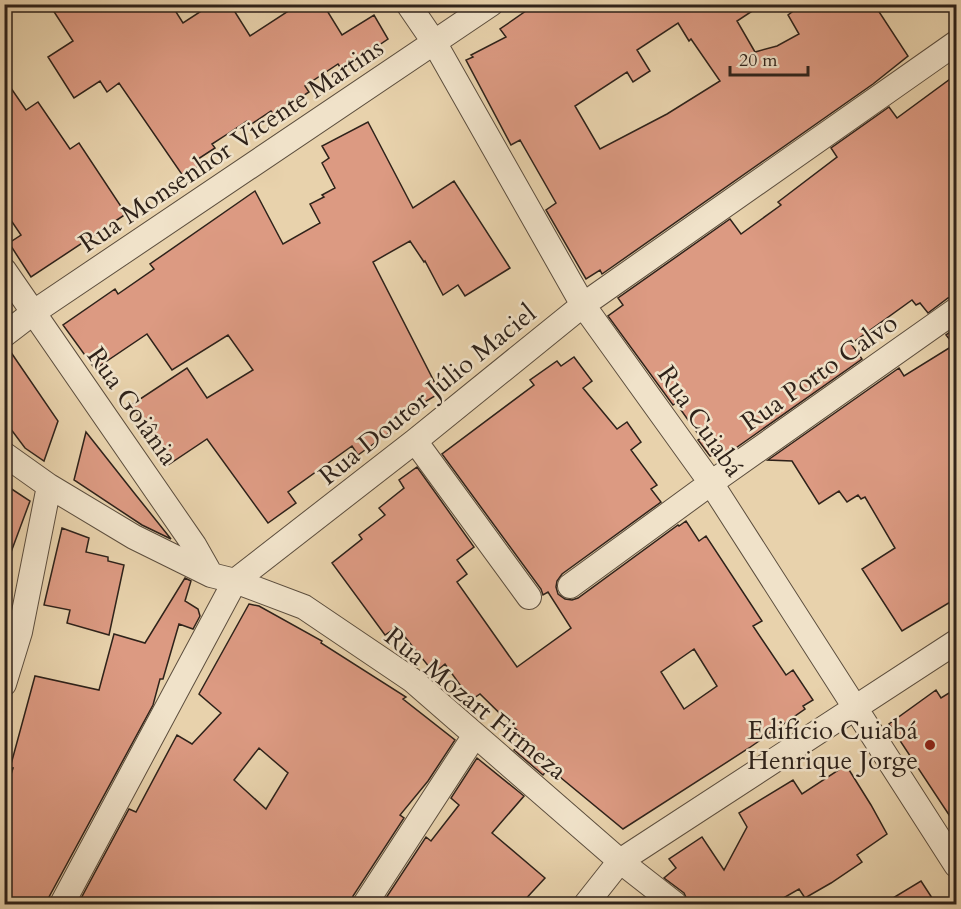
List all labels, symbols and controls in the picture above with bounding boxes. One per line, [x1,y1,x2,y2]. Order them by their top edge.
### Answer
street label: Rua Monsenhor Vicente Martins [72,30,390,261]
scale bar [730,39,808,77]
text: 20 m [739,48,778,73]
street label: Rua Doutor Júlio Maciel [311,296,544,493]
street label: Rua Porto Calvo [734,305,905,439]
street label: Rua Goiânia [79,340,186,472]
street label: Rua Cuiabá [649,359,752,484]
street label: Rua Mozart Firmeza [377,619,574,788]
place label: Edifício Cuiabá Henrique Jorge [747,713,918,778]
marker: Edifício Cuiabá Henrique Jorge [923,738,937,752]

